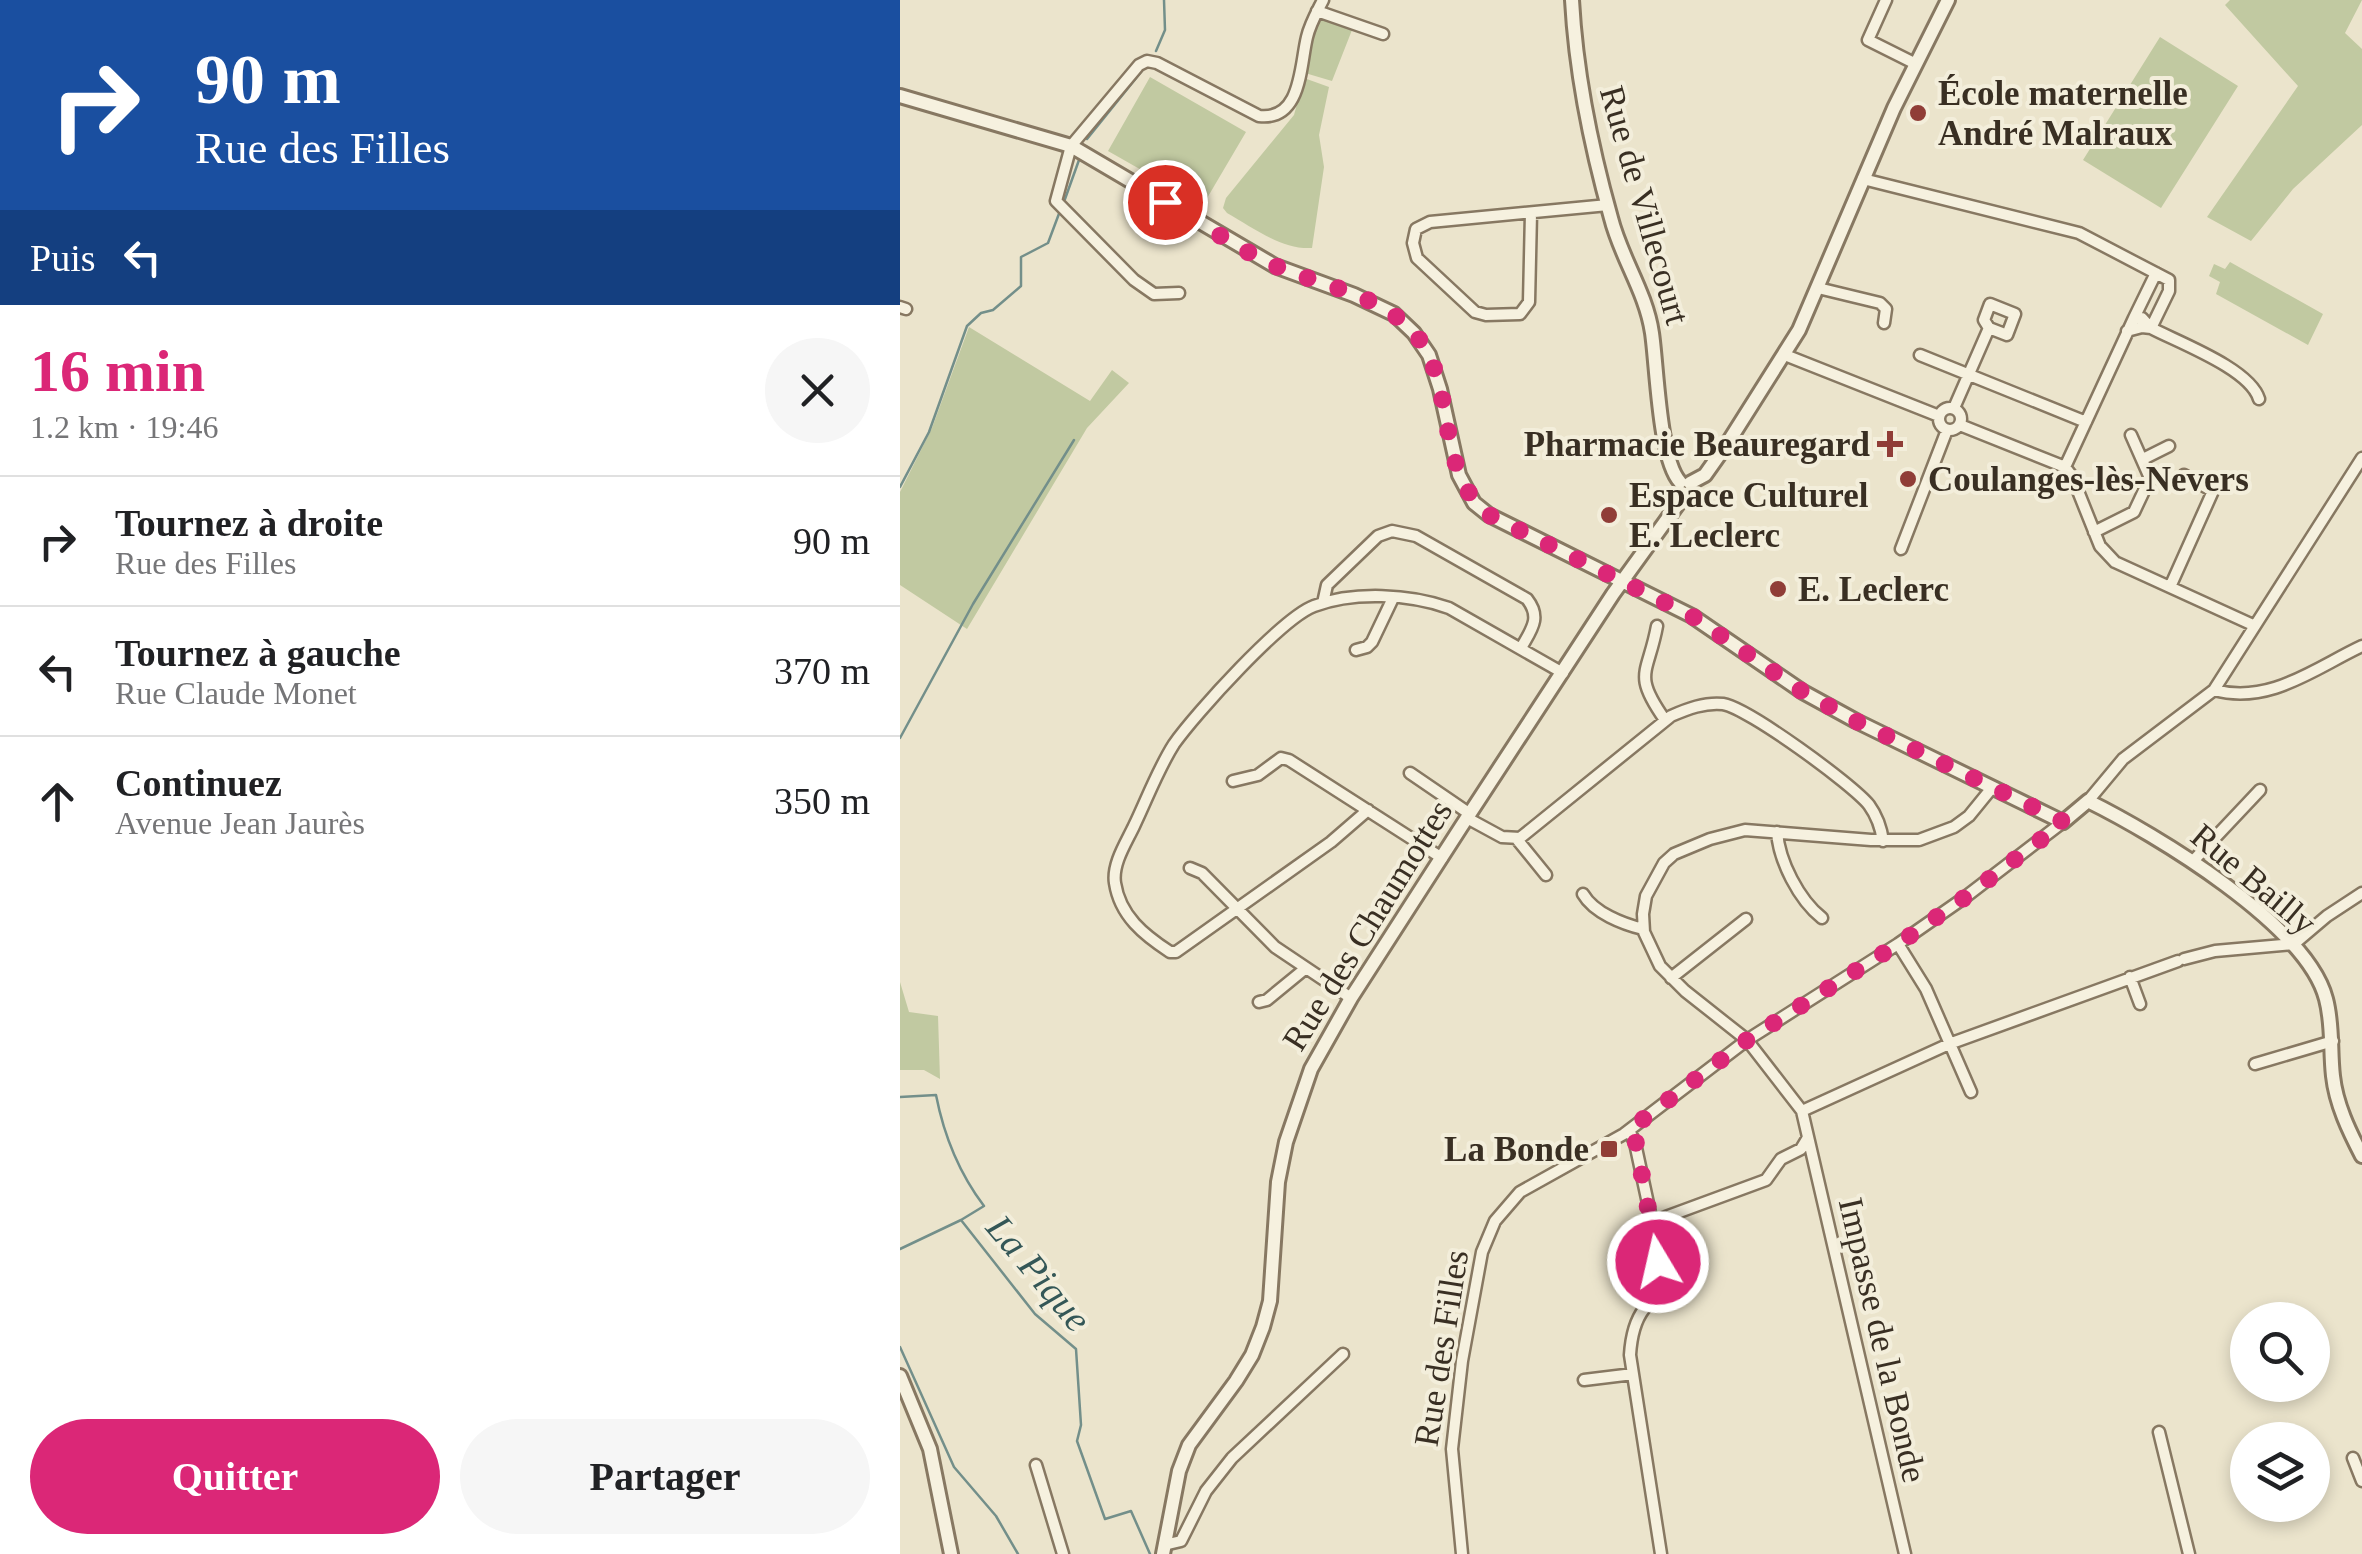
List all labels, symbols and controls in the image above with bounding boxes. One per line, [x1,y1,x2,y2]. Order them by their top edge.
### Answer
icon: right [30,40,160,170]
text: 90 m [195,41,341,118]
place label: École maternelle André Malraux [1938,74,2188,153]
street label: Rue de Villecourt [1592,81,1697,329]
marker: École maternelle André Malraux [1907,102,1929,124]
text: Rue des Filles [195,123,450,173]
pin [1123,160,1208,245]
icon: arrive [1138,175,1193,230]
icon: left [115,230,170,285]
text: Puis [30,237,95,279]
text: 16 min [30,338,205,404]
button: close [765,338,870,443]
text: 1.2 km · 19:46 [30,409,218,445]
place label: Pharmacie Beauregard [1524,425,1871,464]
marker: Pharmacie Beauregard [1879,433,1901,455]
place label: Coulanges-lès-Nevers [1928,460,2249,499]
marker: Coulanges-lès-Nevers [1897,468,1919,490]
place label: Espace Culturel E. Leclerc [1629,476,1869,555]
text: Tournez à droite [115,502,383,544]
marker: Espace Culturel E. Leclerc [1598,504,1620,526]
icon: right [30,514,85,569]
text: 90 m [793,520,870,562]
text: Rue des Filles [115,545,296,581]
place label: E. Leclerc [1798,570,1949,609]
marker: E. Leclerc [1767,578,1789,600]
text: Tournez à gauche [115,632,401,674]
icon: left [30,644,85,699]
text: 370 m [774,650,870,692]
text: Rue Claude Monet [115,675,357,711]
text: Continuez [115,762,282,804]
icon: ahead [30,774,85,829]
text: 350 m [774,780,870,822]
street label: Rue des Chaumottes [1275,793,1460,1058]
text: Avenue Jean Jaurès [115,805,365,841]
street label: Rue Bailly [2183,816,2324,943]
place label: La Bonde [1444,1130,1589,1169]
marker: La Bonde [1598,1138,1620,1160]
street label: Impasse de la Bonde [1831,1194,1934,1486]
water label: La Pique [978,1206,1100,1340]
position arrow [1606,1210,1710,1314]
street label: Rue des Filles [1407,1247,1476,1449]
map controls [2230,1302,2330,1522]
button: search [2230,1302,2330,1402]
button: Quitter [30,1419,440,1534]
button: Partager [460,1419,870,1534]
button: layers [2230,1422,2330,1522]

